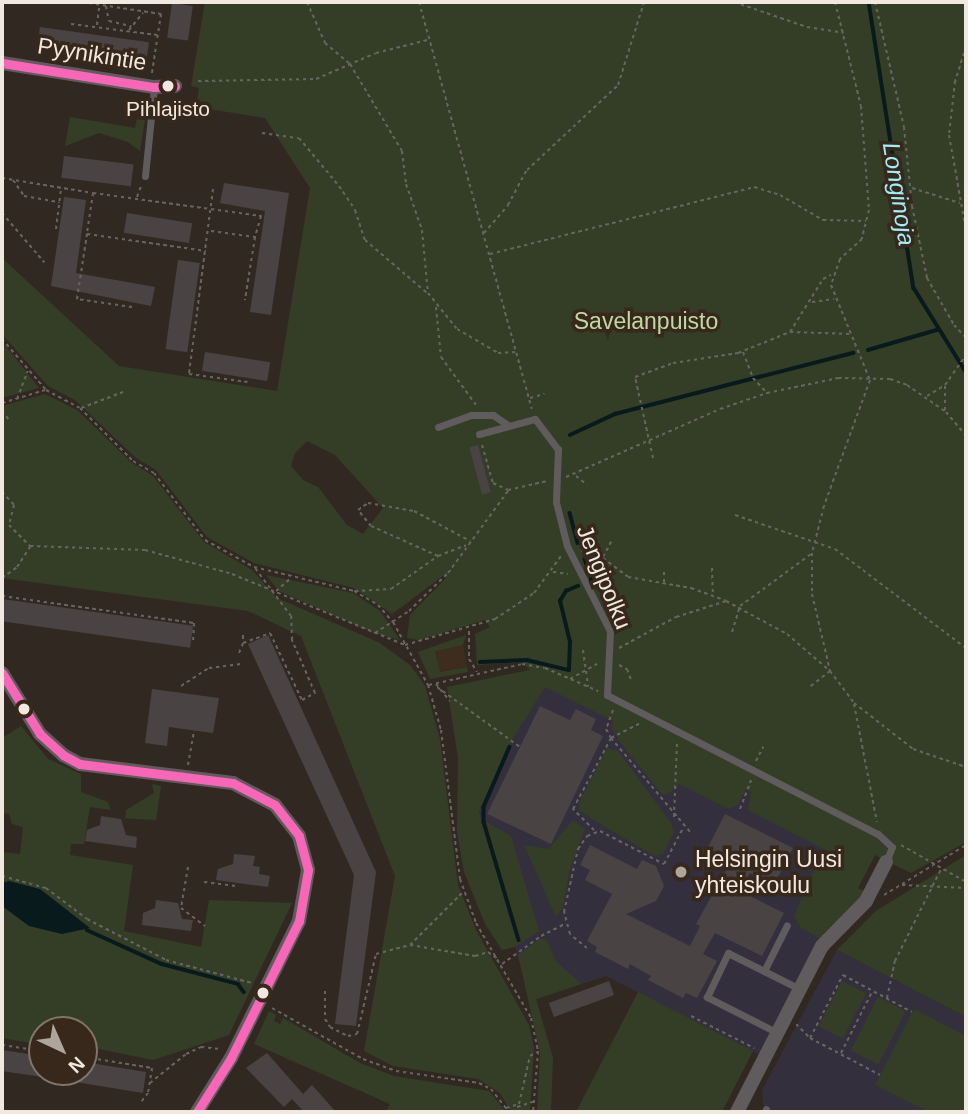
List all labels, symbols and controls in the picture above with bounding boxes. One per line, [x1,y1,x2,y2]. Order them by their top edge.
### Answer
street label: Pyynikintie [36,32,148,76]
marker: Pihlajisto [161,79,175,93]
place label: Pihlajisto [126,96,210,122]
water label: Longinoja [877,140,921,248]
park label: Savelanpuisto [574,307,718,335]
street label: Jengipolku [571,521,637,633]
unlabelled marker [17,702,31,716]
place label: Helsingin Uusi yhteiskoulu [695,845,842,899]
marker: Helsingin Uusi yhteiskoulu [673,864,689,880]
unlabelled marker [256,986,270,1000]
north arrow [28,1016,98,1086]
text: N [64,1053,89,1077]

